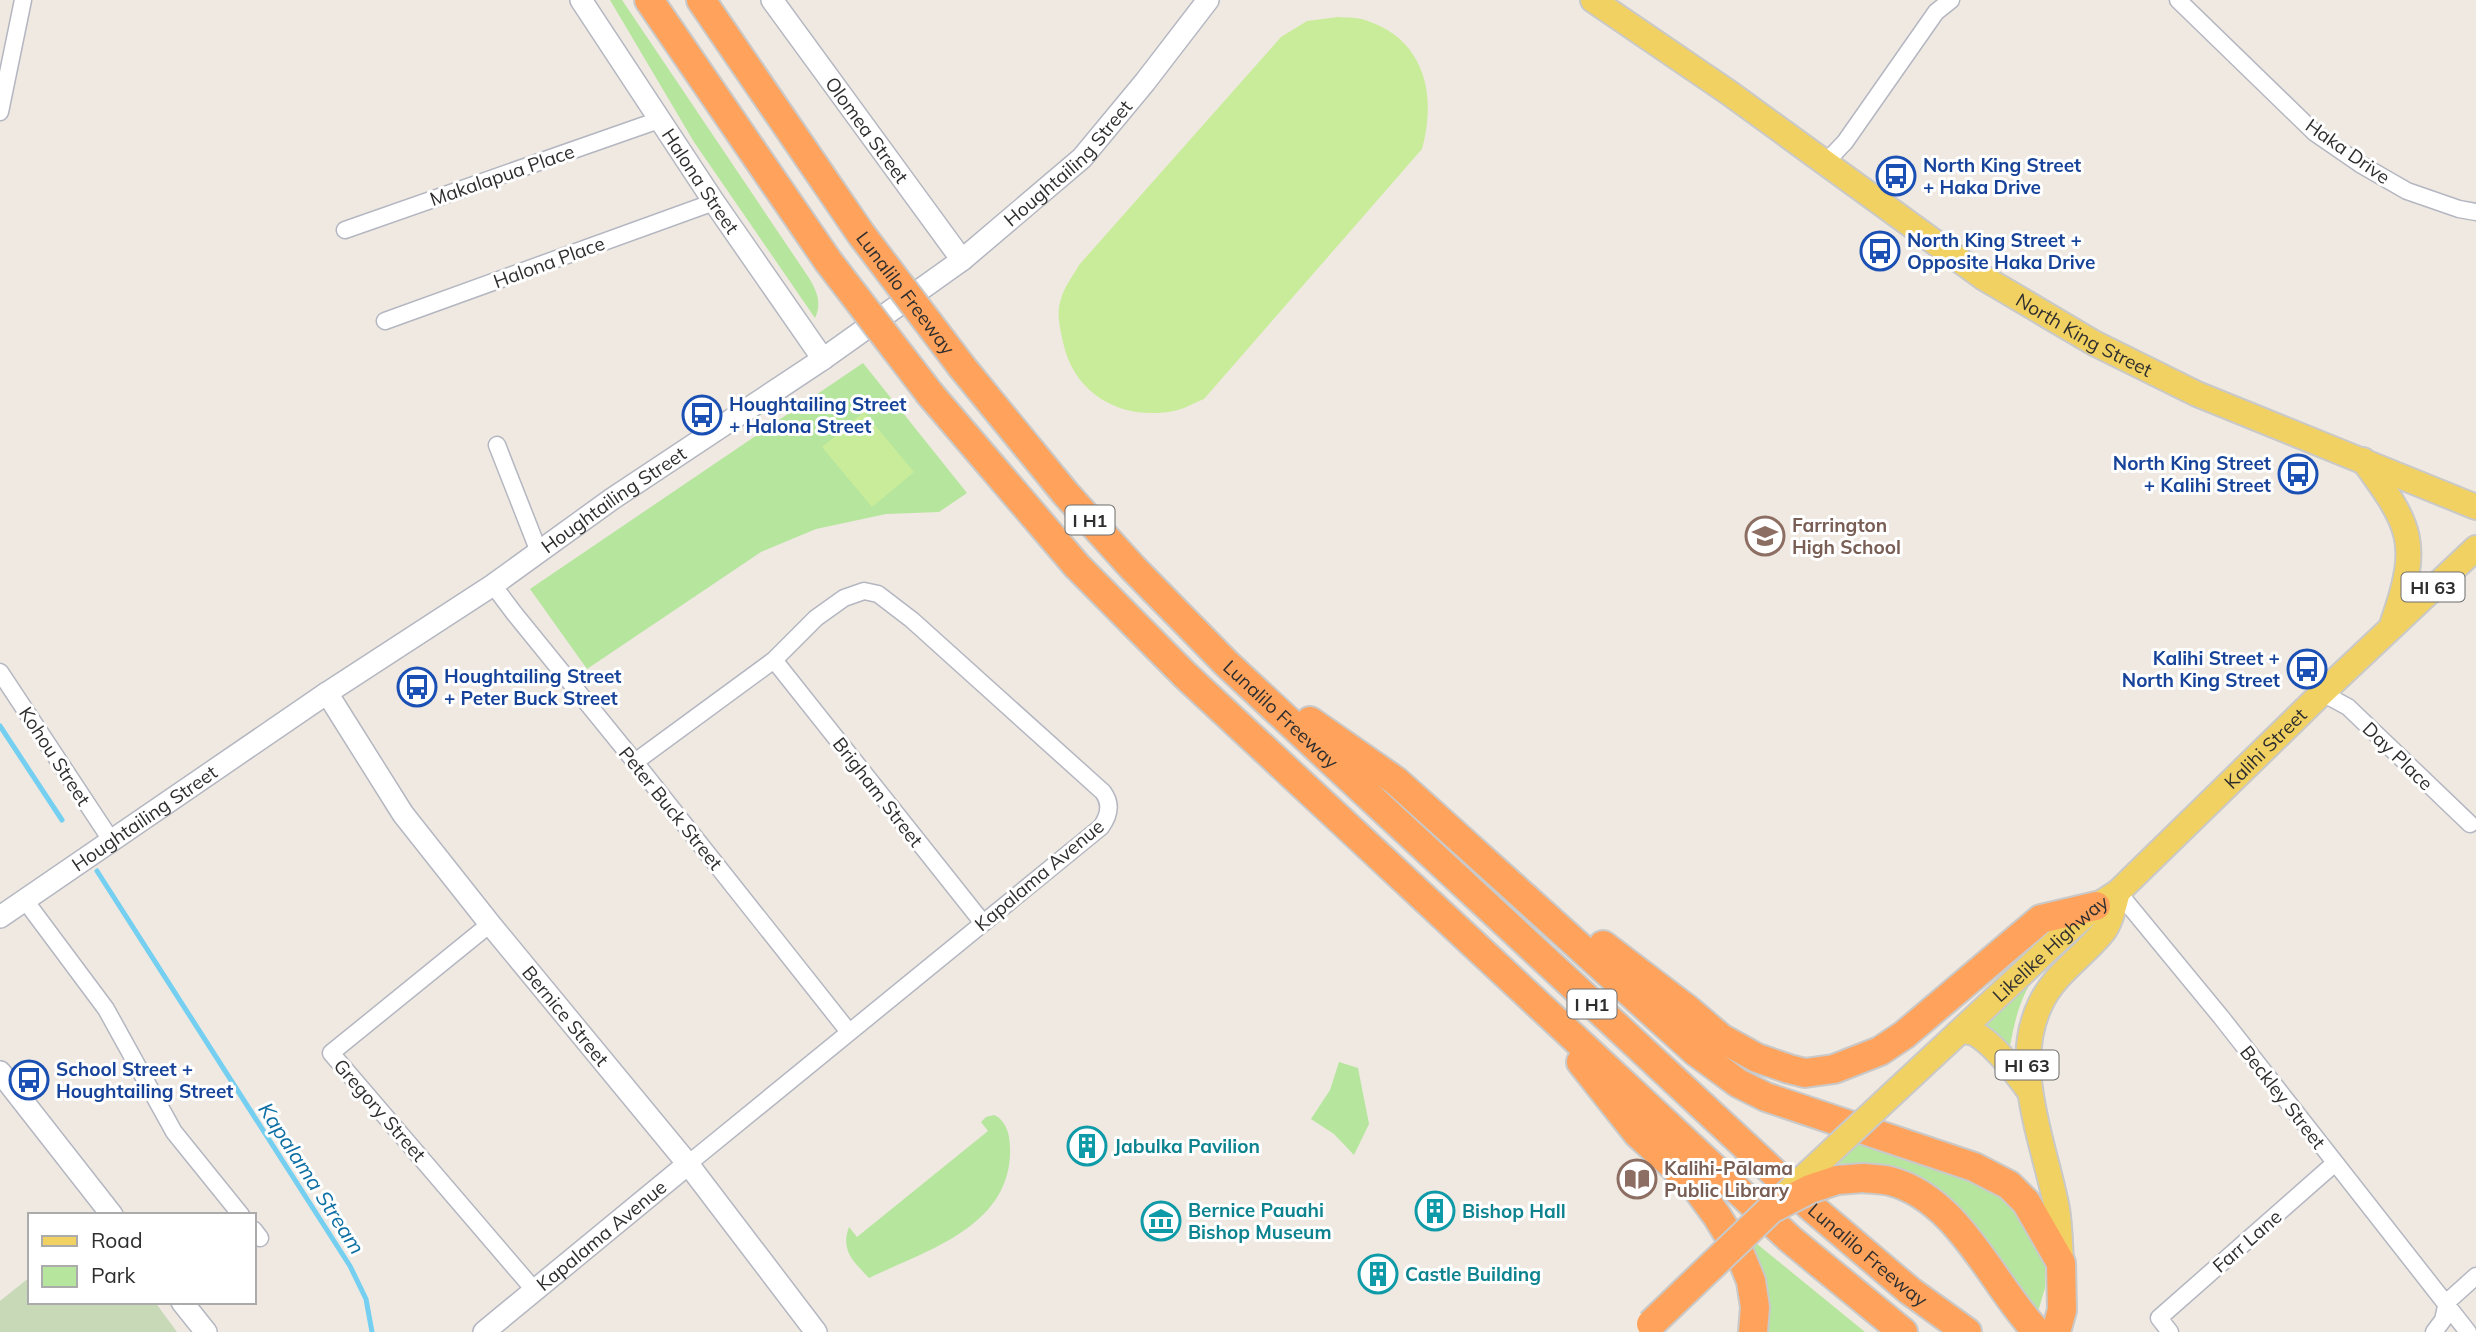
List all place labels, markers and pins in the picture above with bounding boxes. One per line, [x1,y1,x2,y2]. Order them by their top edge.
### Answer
place label: North King Street + Haka Drive [1923,153,2081,199]
bus stop icon: North King Street + Haka Drive [1875,155,1917,197]
place label: North King Street + Opposite Haka Drive [1907,228,2095,274]
bus stop icon: North King Street + Opposite Haka Drive [1859,230,1901,272]
place label: Houghtailing Street + Halona Street [729,392,907,438]
bus stop icon: Houghtailing Street + Halona Street [681,394,723,436]
place label: North King Street + Kalihi Street [2113,451,2271,497]
bus stop icon: North King Street + Kalihi Street [2277,453,2319,495]
place label: Farrington High School [1792,513,1901,559]
school or university icon: Farrington High School [1744,515,1786,557]
place label: Kalihi Street + North King Street [2122,646,2280,692]
bus stop icon: Kalihi Street + North King Street [2286,648,2328,690]
place label: Houghtailing Street + Peter Buck Street [444,664,622,710]
bus stop icon: Houghtailing Street + Peter Buck Street [396,666,438,708]
place label: School Street + Houghtailing Street [56,1057,234,1103]
bus stop icon: School Street + Houghtailing Street [8,1059,50,1101]
building icon: Jabulka Pavilion [1066,1125,1108,1167]
place label: Jabulka Pavilion [1114,1134,1260,1158]
place label: Kalihi-Pālama Public Library [1664,1156,1793,1202]
library icon: Kalihi-Pālama Public Library [1616,1158,1658,1200]
building icon: Bishop Hall [1414,1190,1456,1232]
place label: Bernice Pauahi Bishop Museum [1188,1198,1331,1244]
place label: Bishop Hall [1462,1199,1566,1223]
museum icon: Bernice Pauahi Bishop Museum [1140,1200,1182,1242]
building icon: Castle Building [1357,1253,1399,1295]
place label: Castle Building [1405,1262,1541,1286]

